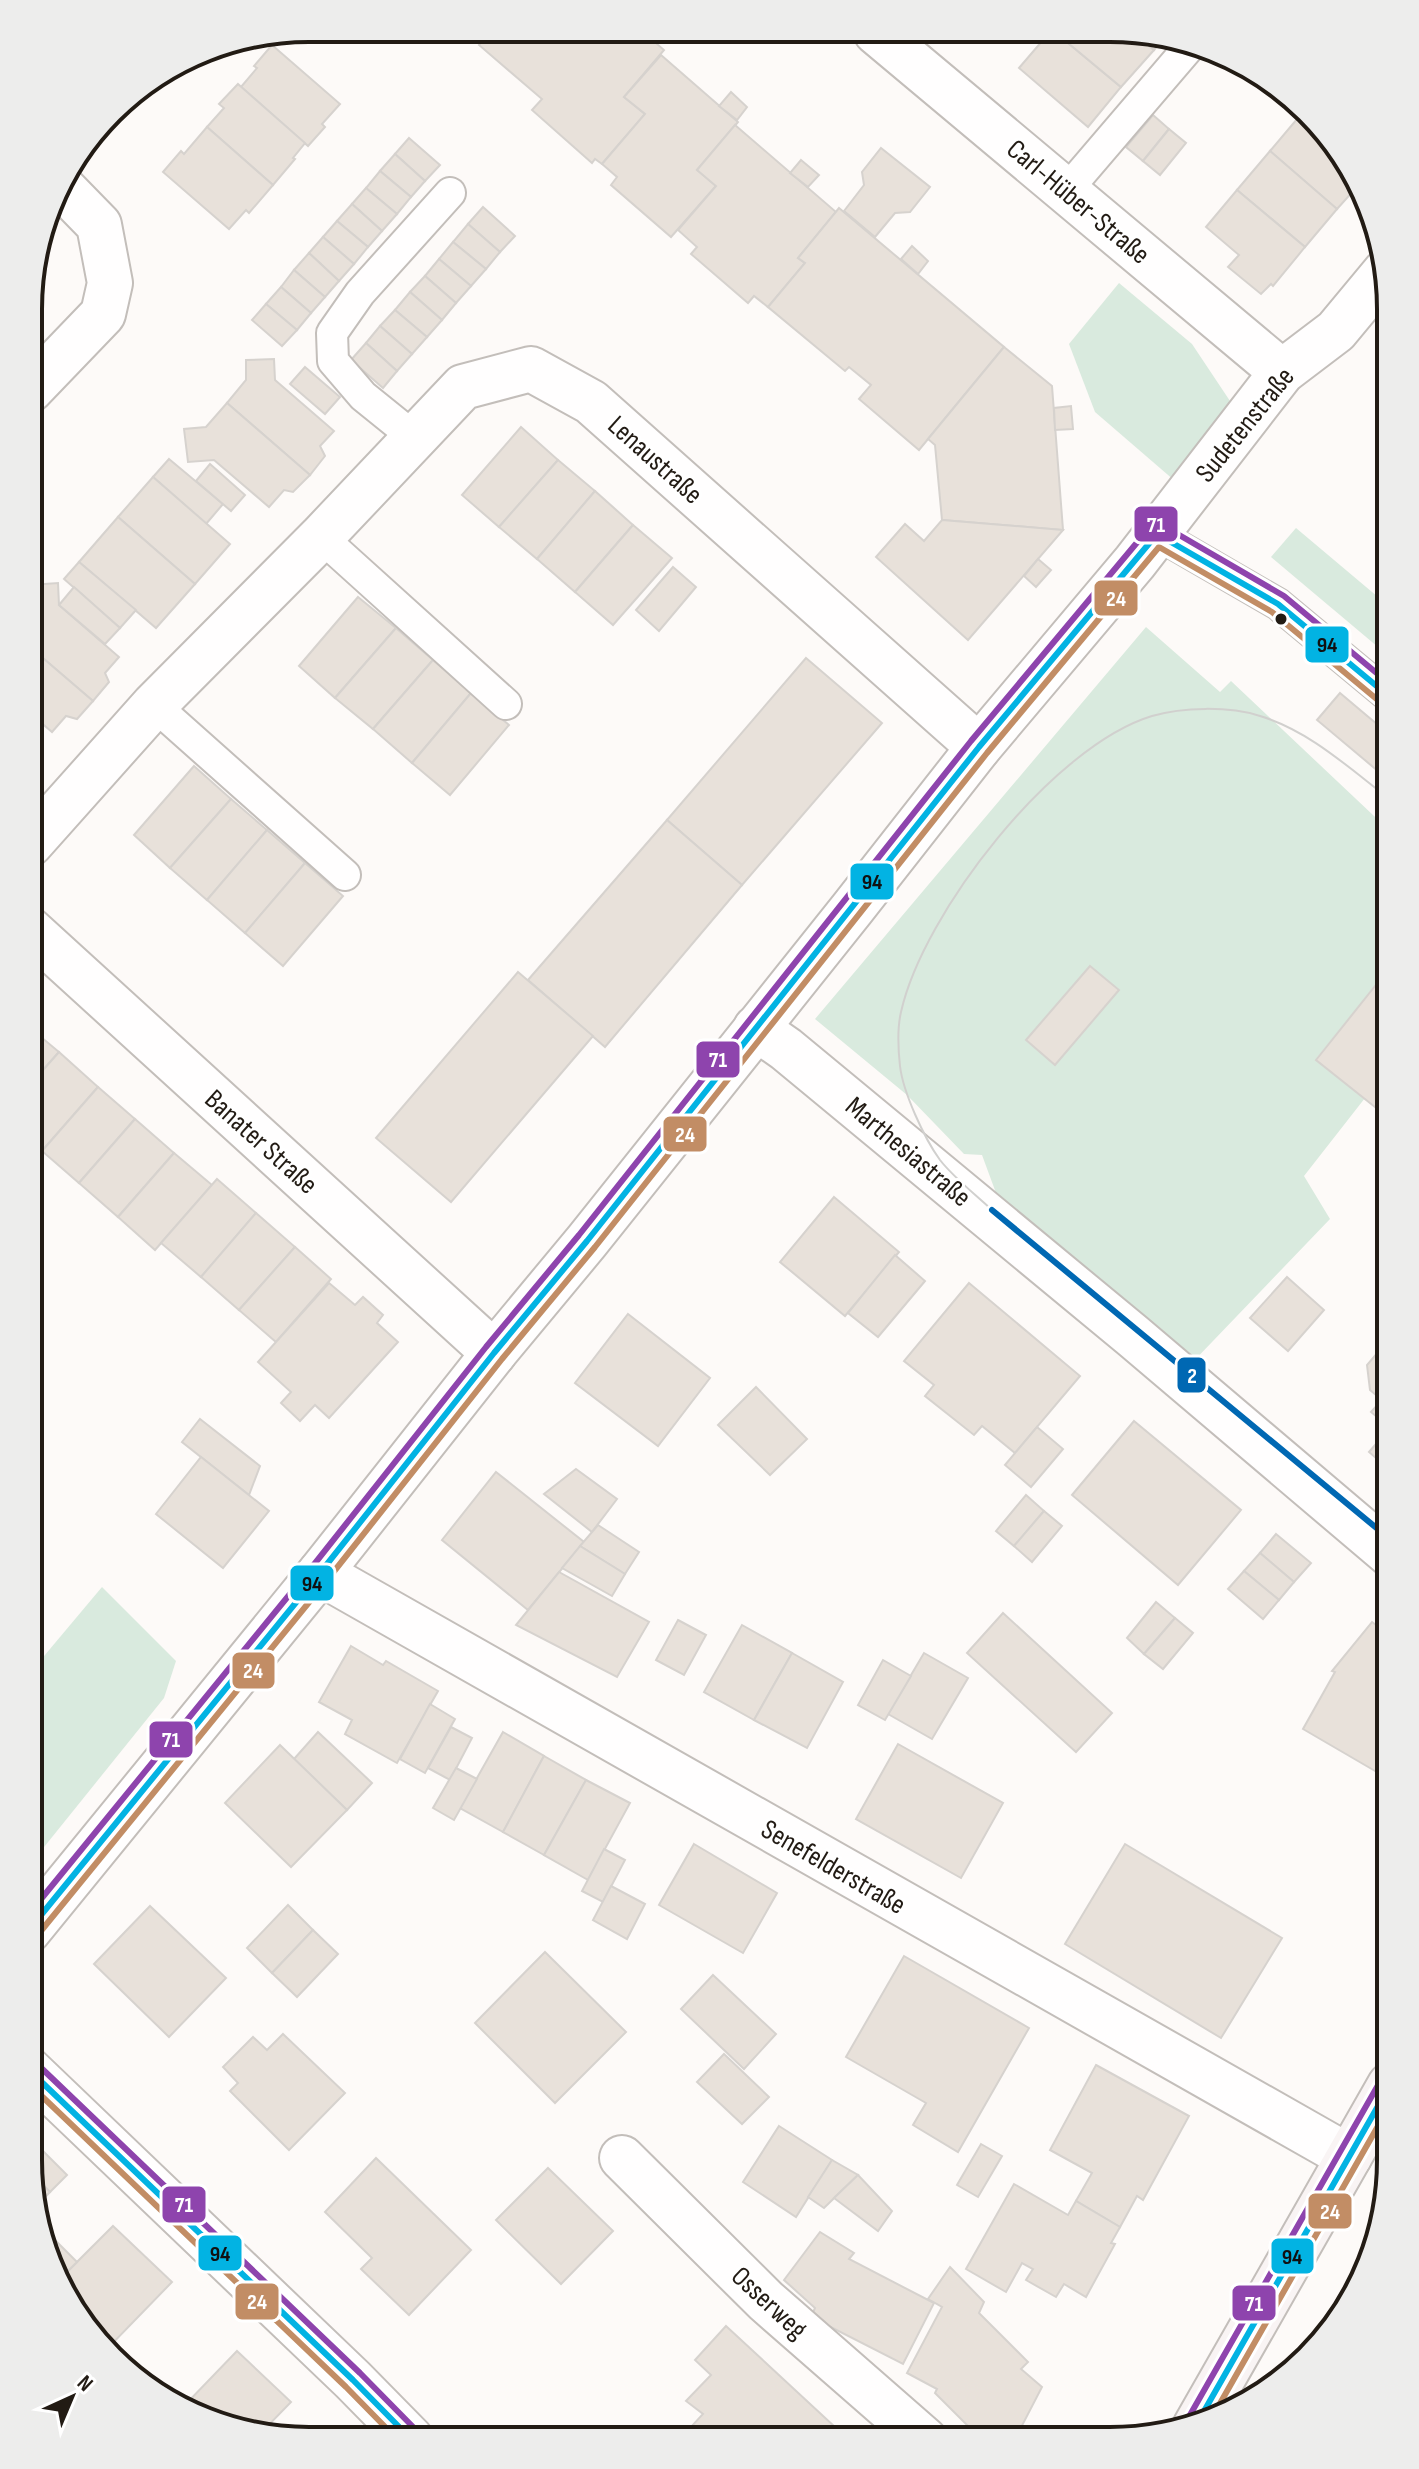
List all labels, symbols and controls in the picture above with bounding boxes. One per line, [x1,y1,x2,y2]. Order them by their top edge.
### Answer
street label: Carl-Hüber-Straße [1000,133,1156,271]
street label: Sudetenstraße [1189,361,1301,489]
street label: Lenaustraße [601,409,709,511]
line badge: 71 [1133,505,1179,543]
text: 71 [1147,512,1166,539]
line badge: 24 [1093,579,1139,617]
text: 24 [1106,586,1126,613]
unlabelled marker [1273,611,1289,627]
line badge: 94 [1304,625,1350,664]
text: 94 [1317,632,1337,659]
line badge: 94 [849,862,895,901]
text: 94 [862,869,882,896]
line badge: 71 [695,1040,741,1079]
text: 71 [709,1047,728,1074]
street label: Banater Straße [198,1083,324,1201]
street label: Marthesiastraße [839,1090,977,1214]
line badge: 24 [662,1115,708,1153]
text: 24 [675,1122,695,1149]
line badge: 2 [1176,1356,1207,1394]
text: 2 [1187,1363,1197,1390]
line badge: 94 [289,1564,335,1602]
text: 94 [302,1571,322,1598]
line badge: 24 [231,1651,276,1690]
text: 24 [243,1658,263,1685]
line badge: 71 [148,1720,194,1759]
text: 71 [162,1727,181,1754]
street label: Senefelderstraße [755,1813,911,1922]
line badge: 71 [161,2185,207,2224]
text: 71 [175,2192,194,2219]
line badge: 24 [1307,2192,1353,2230]
text: 24 [1320,2199,1340,2226]
line badge: 94 [197,2234,243,2272]
line badge: 94 [1270,2237,1315,2275]
text: 94 [210,2241,230,2268]
text: 94 [1282,2244,1302,2271]
street label: Osserweg [724,2260,814,2346]
line badge: 24 [234,2282,280,2321]
line badge: 71 [1231,2284,1277,2322]
text: 24 [247,2289,267,2316]
text: 71 [1245,2291,1264,2318]
north arrow [32,2357,112,2437]
text: N [71,2370,98,2397]

